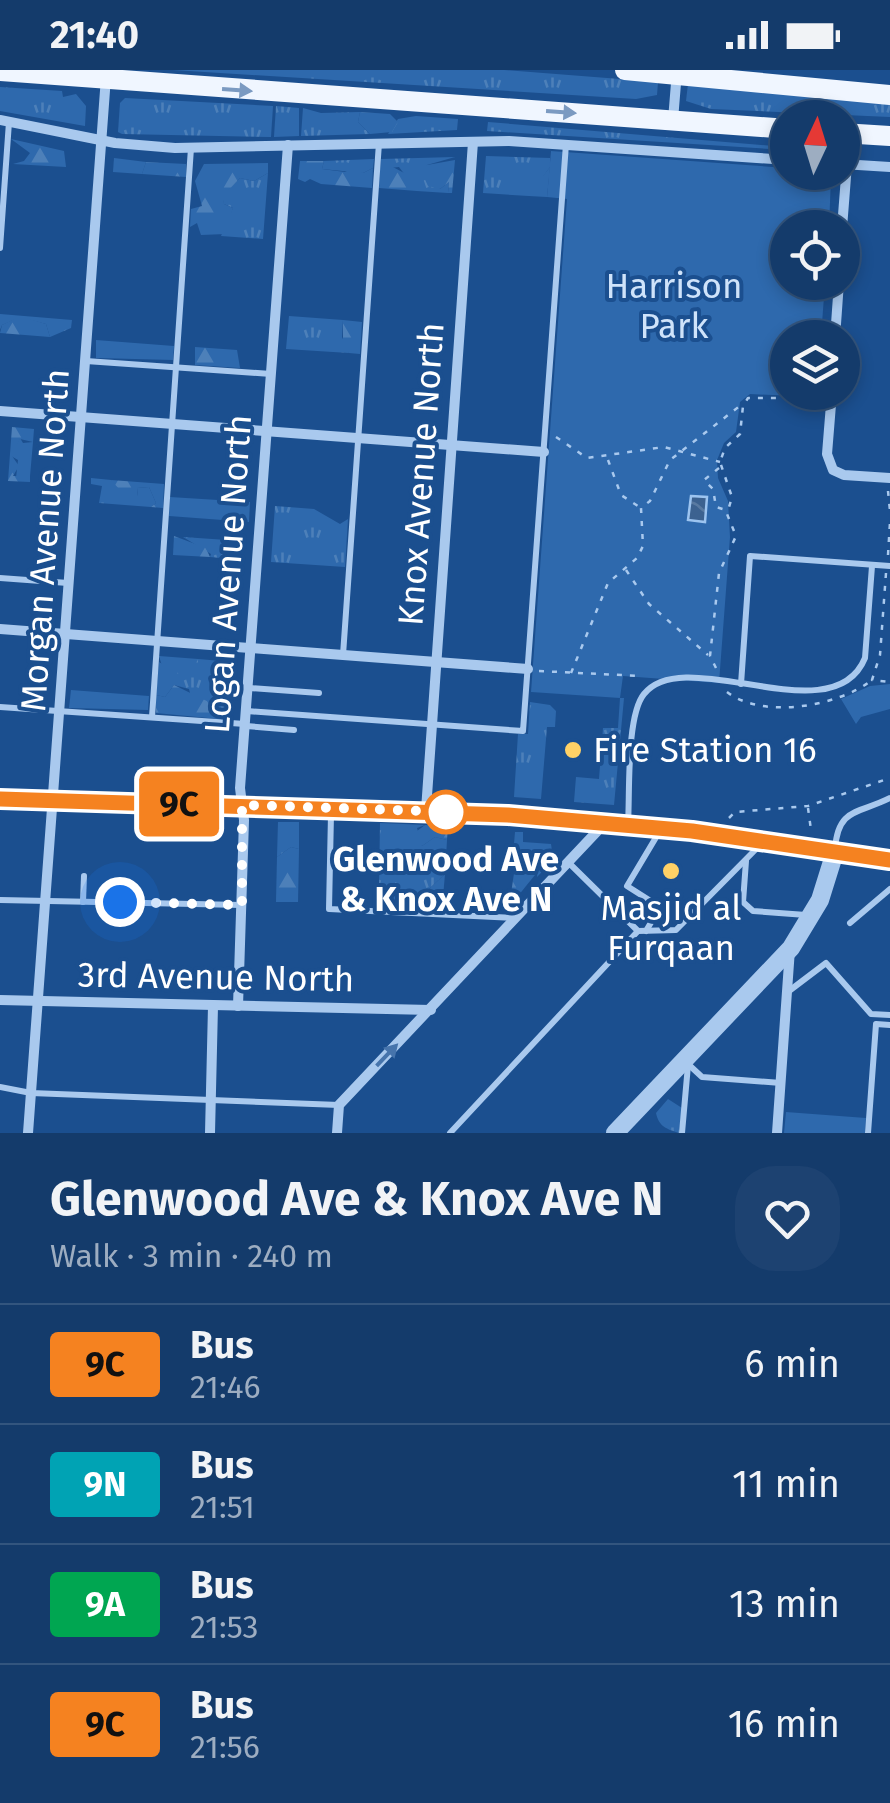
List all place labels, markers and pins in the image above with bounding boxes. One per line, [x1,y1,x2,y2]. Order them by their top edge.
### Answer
place label: Fire Station 16 [593,729,817,771]
marker: Fire Station 16 [562,739,584,761]
marker: Glenwood Ave & Knox Ave N [425,791,467,833]
place label: Glenwood Ave & Knox Ave N [333,838,559,920]
marker: Masjid al Furqaan [660,860,682,882]
place label: Masjid al Furqaan [600,887,742,969]

